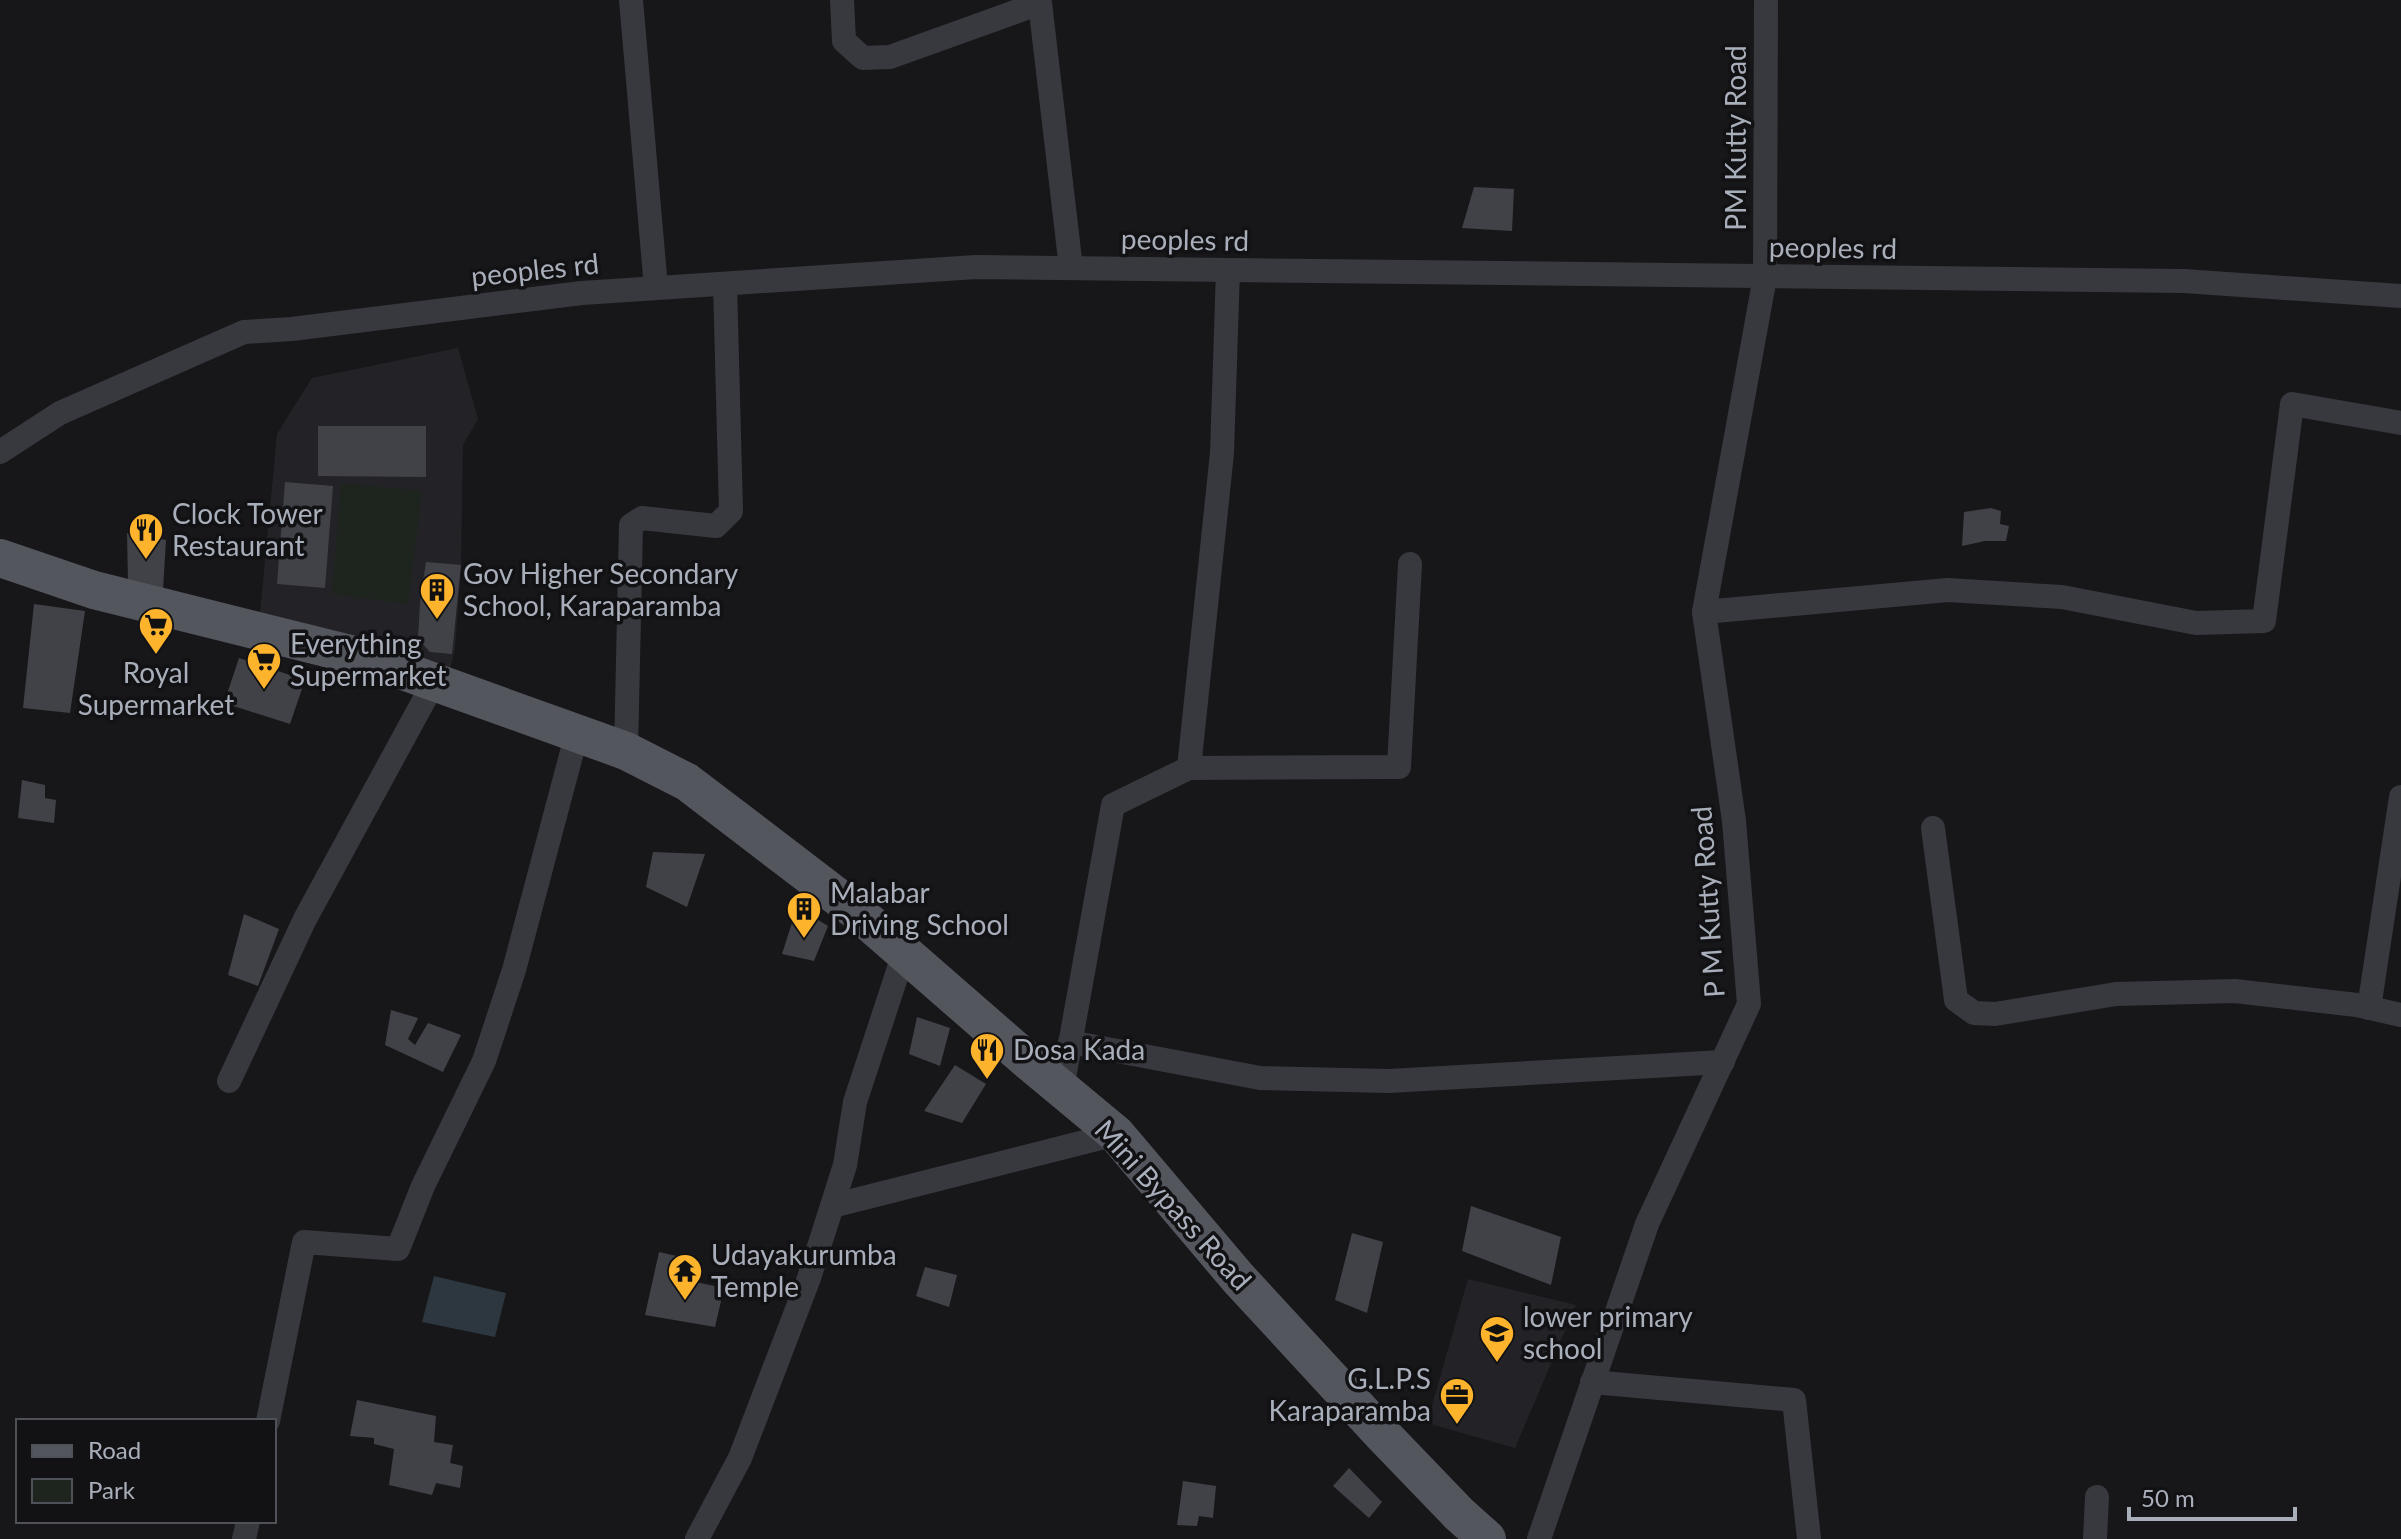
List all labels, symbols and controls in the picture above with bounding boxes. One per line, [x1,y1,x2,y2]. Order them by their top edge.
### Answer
street label: PM Kutty Road [1718,45,1752,231]
street label: peoples rd [1121,221,1249,257]
street label: peoples rd [1769,229,1897,265]
street label: peoples rd [469,245,600,293]
place label: Clock Tower Restaurant [172,496,323,562]
restaurant icon: Clock Tower Restaurant [127,511,165,561]
place label: Gov Higher Secondary School, Karaparamba [463,556,739,622]
building icon: Gov Higher Secondary School, Karaparamba [418,571,456,621]
supermarket icon: Royal Supermarket [137,606,175,656]
place label: Everything Supermarket [290,626,446,692]
supermarket icon: Everything Supermarket [245,641,283,691]
place label: Royal Supermarket [78,655,234,721]
street label: P M Kutty Road [1683,805,1731,999]
place label: Malabar Driving School [830,875,1009,941]
building icon: Malabar Driving School [785,890,823,940]
restaurant icon: Dosa Kada [968,1031,1006,1081]
place label: Dosa Kada [1013,1032,1145,1066]
street label: Mini Bypass Road [1088,1112,1259,1296]
place label: Udayakurumba Temple [711,1237,897,1303]
temple icon: Udayakurumba Temple [666,1252,704,1302]
place label: lower primary school [1523,1299,1693,1365]
school or university icon: lower primary school [1478,1314,1516,1364]
place label: G.L.P.S Karaparamba [1269,1361,1431,1427]
office icon: G.L.P.S Karaparamba [1438,1376,1476,1426]
legend [16,1419,276,1523]
text: Road [88,1435,141,1464]
scale bar [2129,1471,2295,1521]
text: Park [88,1475,136,1504]
text: 50 m [2141,1483,2195,1512]

